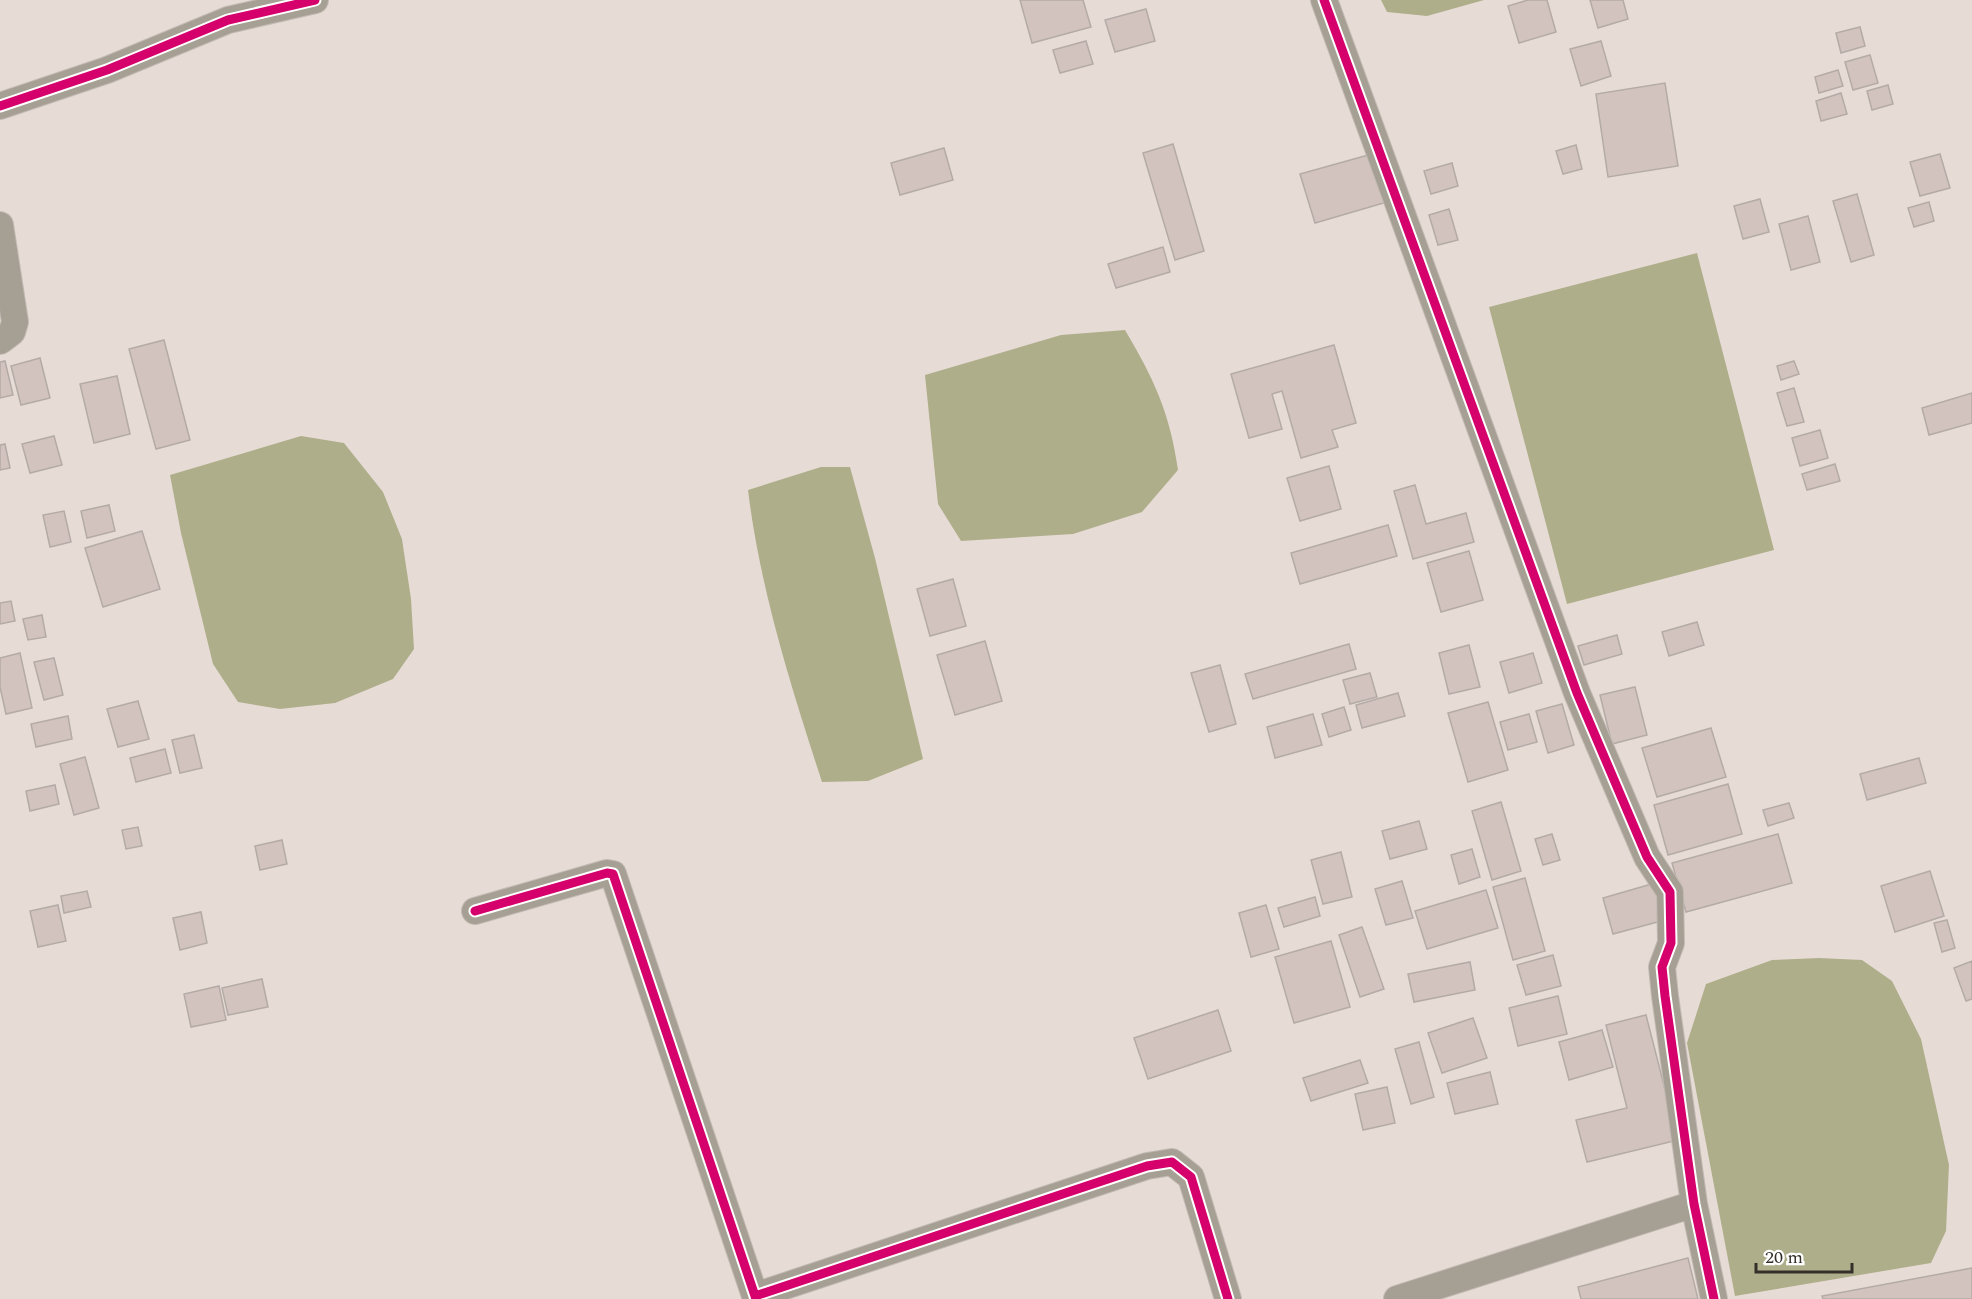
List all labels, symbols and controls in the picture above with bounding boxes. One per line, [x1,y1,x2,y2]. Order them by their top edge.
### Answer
scale bar [1756,1236,1852,1274]
text: 20 m [1765,1244,1803,1271]

